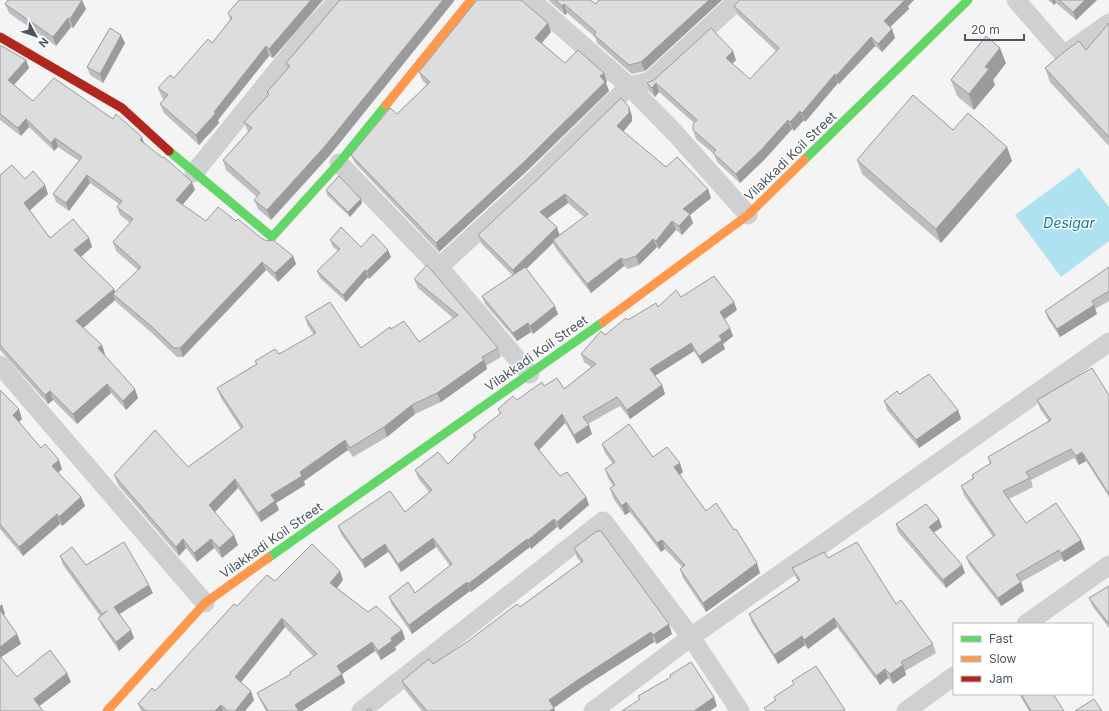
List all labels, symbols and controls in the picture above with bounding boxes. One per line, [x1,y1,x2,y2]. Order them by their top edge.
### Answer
north arrow [16,16,56,56]
scale bar [965,16,1024,42]
text: 20 m [971,22,1000,37]
text: N [36,35,52,50]
street label: Vilakkadi Koil Street [741,108,839,204]
water label: Desigar [1043,214,1095,231]
street label: Vilakkadi Koil Street [482,312,590,394]
street label: Vilakkadi Koil Street [217,499,325,581]
legend [953,623,1093,695]
text: Fast [989,631,1013,646]
text: Slow [989,651,1017,666]
text: Jam [989,671,1013,686]

